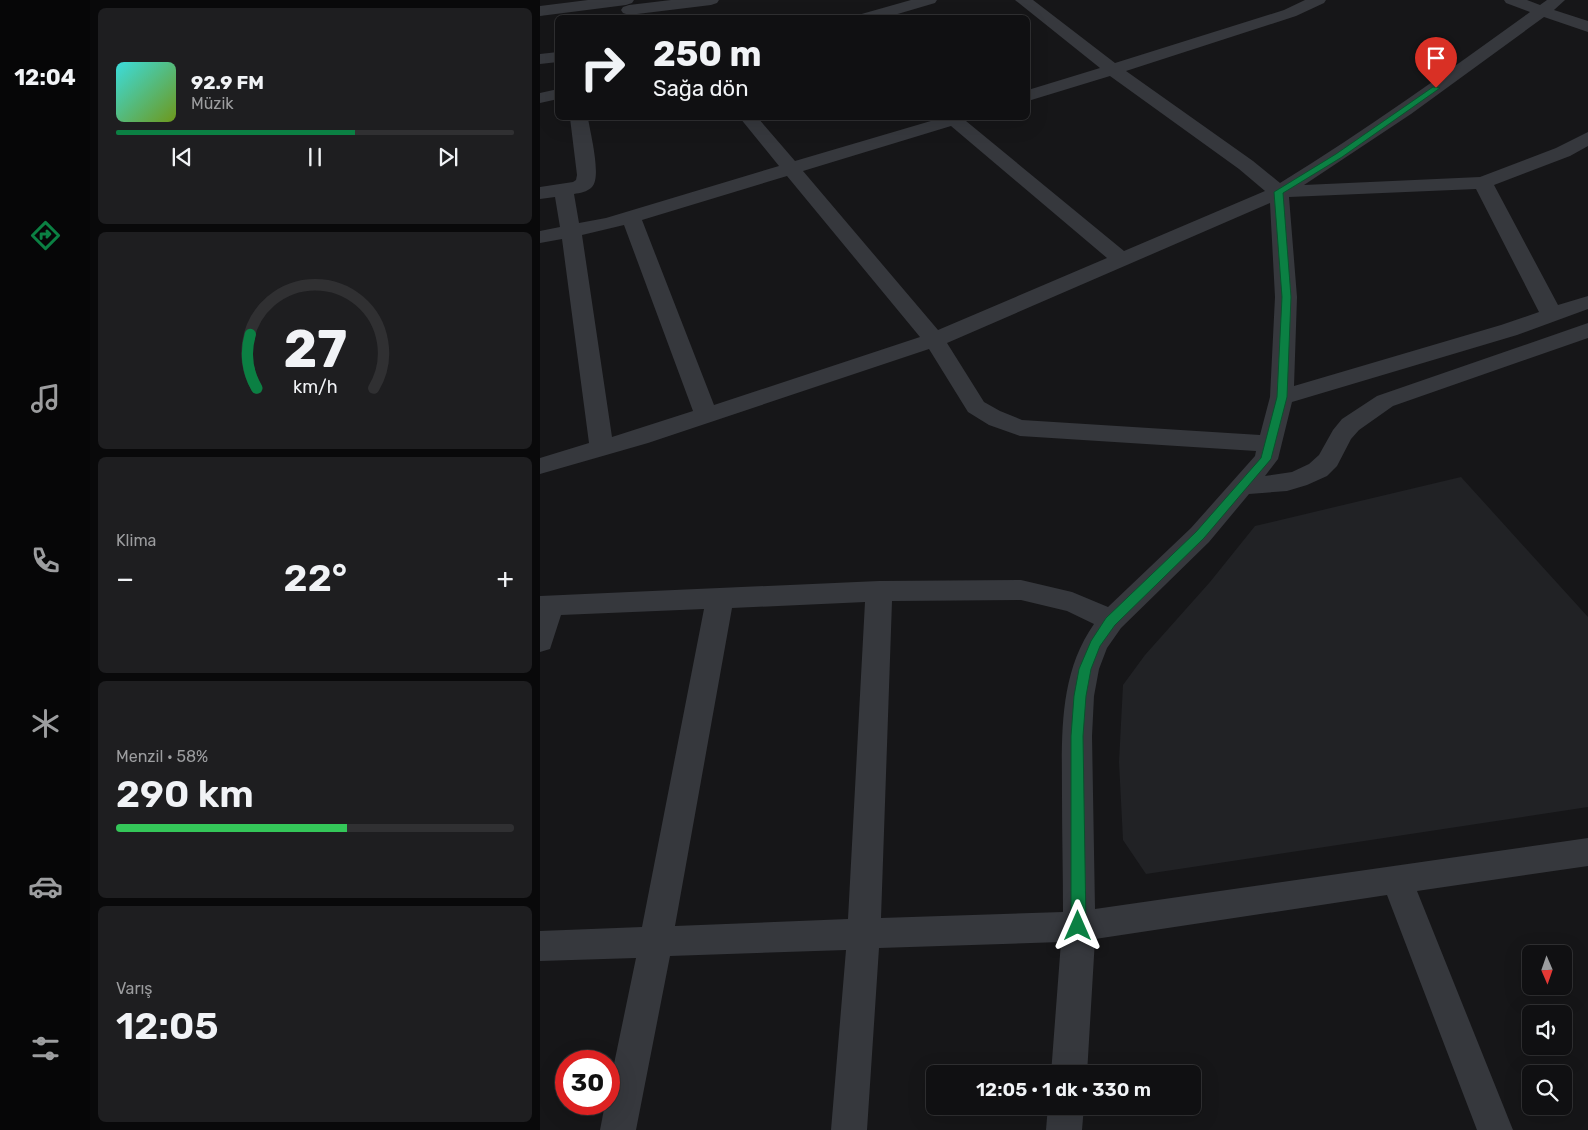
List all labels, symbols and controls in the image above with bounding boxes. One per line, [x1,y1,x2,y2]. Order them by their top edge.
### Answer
text: 250 m [653,33,762,75]
icon: right [570,35,635,100]
pin [1415,37,1457,88]
icon: arrive [1422,44,1450,72]
text: 12:04 [14,64,76,91]
text: 92.9 FM [191,71,264,94]
text: Sağa dön [653,75,749,102]
text: Müzik [191,94,234,113]
icon: previous [168,143,196,171]
icon: pause [301,143,329,171]
icon: next [434,143,462,171]
icon: directions [28,218,63,253]
text: 27 [283,318,347,380]
text: km/h [293,376,337,397]
icon: music [28,381,63,416]
text: Klima [116,531,156,550]
icon: phone [28,543,63,578]
text: 22° [284,555,347,601]
text: − [116,562,134,595]
text: + [497,562,514,595]
icon: climate [28,706,63,741]
text: Menzil · 58% [116,747,208,766]
text: 290 km [116,771,254,817]
icon: car [28,869,63,904]
position arrow [1051,899,1103,951]
north arrow [1522,945,1572,995]
map controls [1522,945,1572,1115]
text: Varış [116,979,153,998]
text: 12:05 [116,1003,218,1049]
button: sound [1522,1005,1572,1055]
icon: filters [28,1031,63,1066]
speed limit sign: 30 [555,1050,620,1115]
button: search [1522,1065,1572,1115]
text: 12:05 · 1 dk · 330 m [976,1078,1151,1101]

